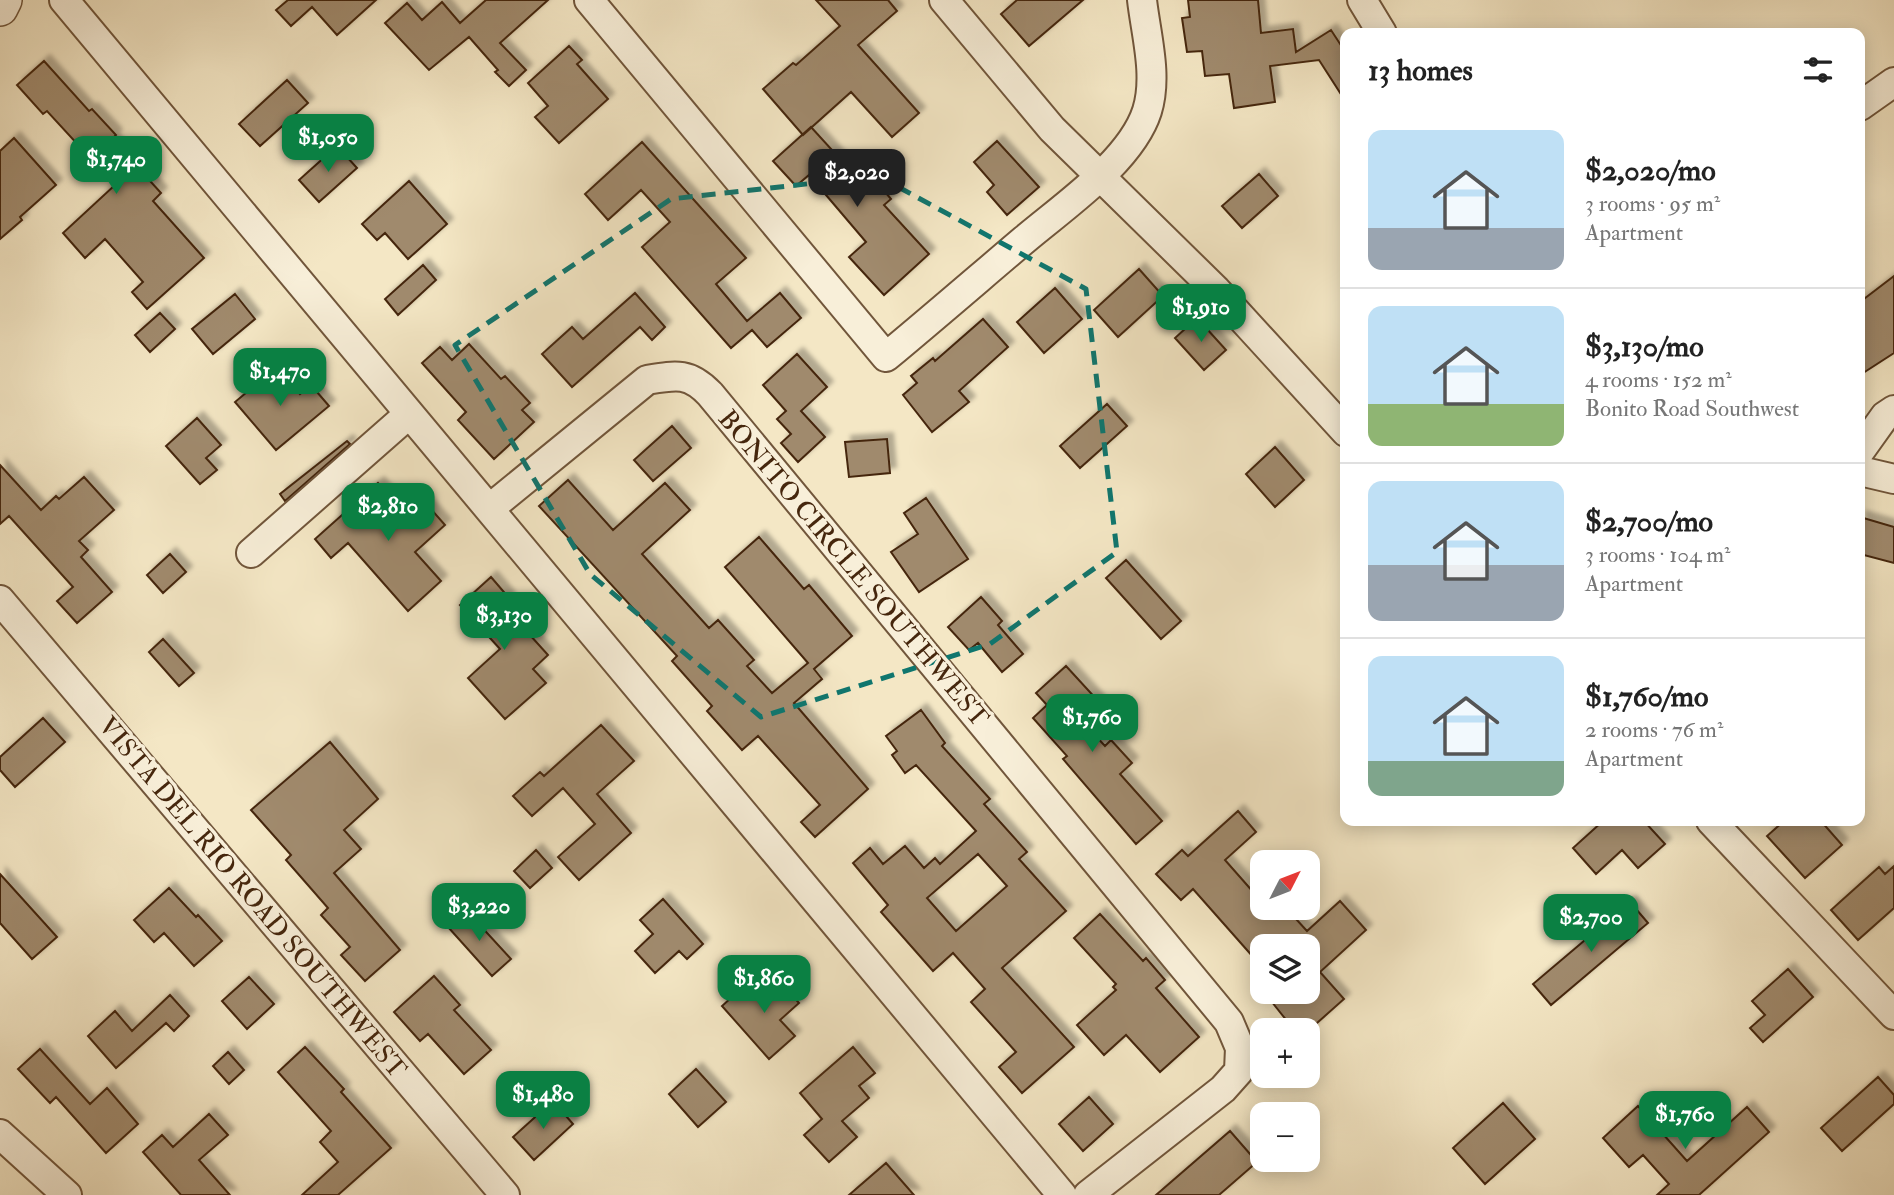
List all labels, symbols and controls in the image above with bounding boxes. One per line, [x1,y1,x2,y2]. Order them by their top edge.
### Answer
icon: filters [1799,51,1837,89]
text: 13 homes [1368,52,1473,89]
pin: $1,050 [271,114,385,174]
text: $1,050 [298,122,358,151]
pin: $1,740 [59,136,173,196]
text: $1,740 [86,144,146,173]
pin: $2,020 [800,150,914,209]
text: $2,020/mo [1585,152,1716,189]
text: $2,020 [824,157,890,186]
icon: home [1424,158,1508,242]
text: 3 rooms · 95 m² [1585,189,1720,218]
text: Apartment [1585,218,1683,247]
pin: $1,910 [1144,284,1258,344]
text: $1,910 [1172,292,1230,321]
text: $3,130/mo [1585,328,1704,365]
icon: home [1424,334,1508,418]
pin: $1,470 [223,348,337,408]
text: $1,470 [249,356,311,385]
text: 4 rooms · 152 m² [1585,365,1732,394]
text: Bonito Road Southwest [1585,394,1799,423]
street label: BONITO CIRCLE SOUTHWEST [711,404,995,734]
pin: $2,810 [331,484,445,543]
text: $2,810 [358,491,418,520]
text: $2,700/mo [1585,503,1713,540]
icon: home [1424,509,1508,593]
text: 3 rooms · 104 m² [1585,540,1731,569]
text: Apartment [1585,569,1683,598]
pin: $3,130 [447,592,561,652]
text: $3,130 [476,600,532,629]
text: $1,760/mo [1585,678,1708,715]
icon: home [1424,684,1508,768]
pin: $1,760 [1035,694,1149,754]
text: $1,760 [1062,702,1122,731]
street label: VISTA DEL RIO ROAD SOUTHWEST [91,710,413,1085]
text: 2 rooms · 76 m² [1585,715,1723,744]
text: Apartment [1585,744,1683,773]
north arrow [1250,850,1320,920]
map controls [1250,850,1320,1172]
pin: $3,220 [422,884,536,943]
text: $3,220 [448,891,510,920]
pin: $2,700 [1534,894,1648,954]
text: $2,700 [1559,902,1623,931]
button: layers [1250,934,1320,1004]
pin: $1,860 [707,956,821,1015]
text: $1,860 [734,963,794,992]
button: + [1250,1018,1320,1088]
pin: $1,480 [486,1072,600,1131]
text: $1,480 [512,1079,574,1108]
pin: $1,760 [1628,1092,1742,1151]
text: $1,760 [1655,1099,1715,1128]
button: − [1250,1102,1320,1172]

